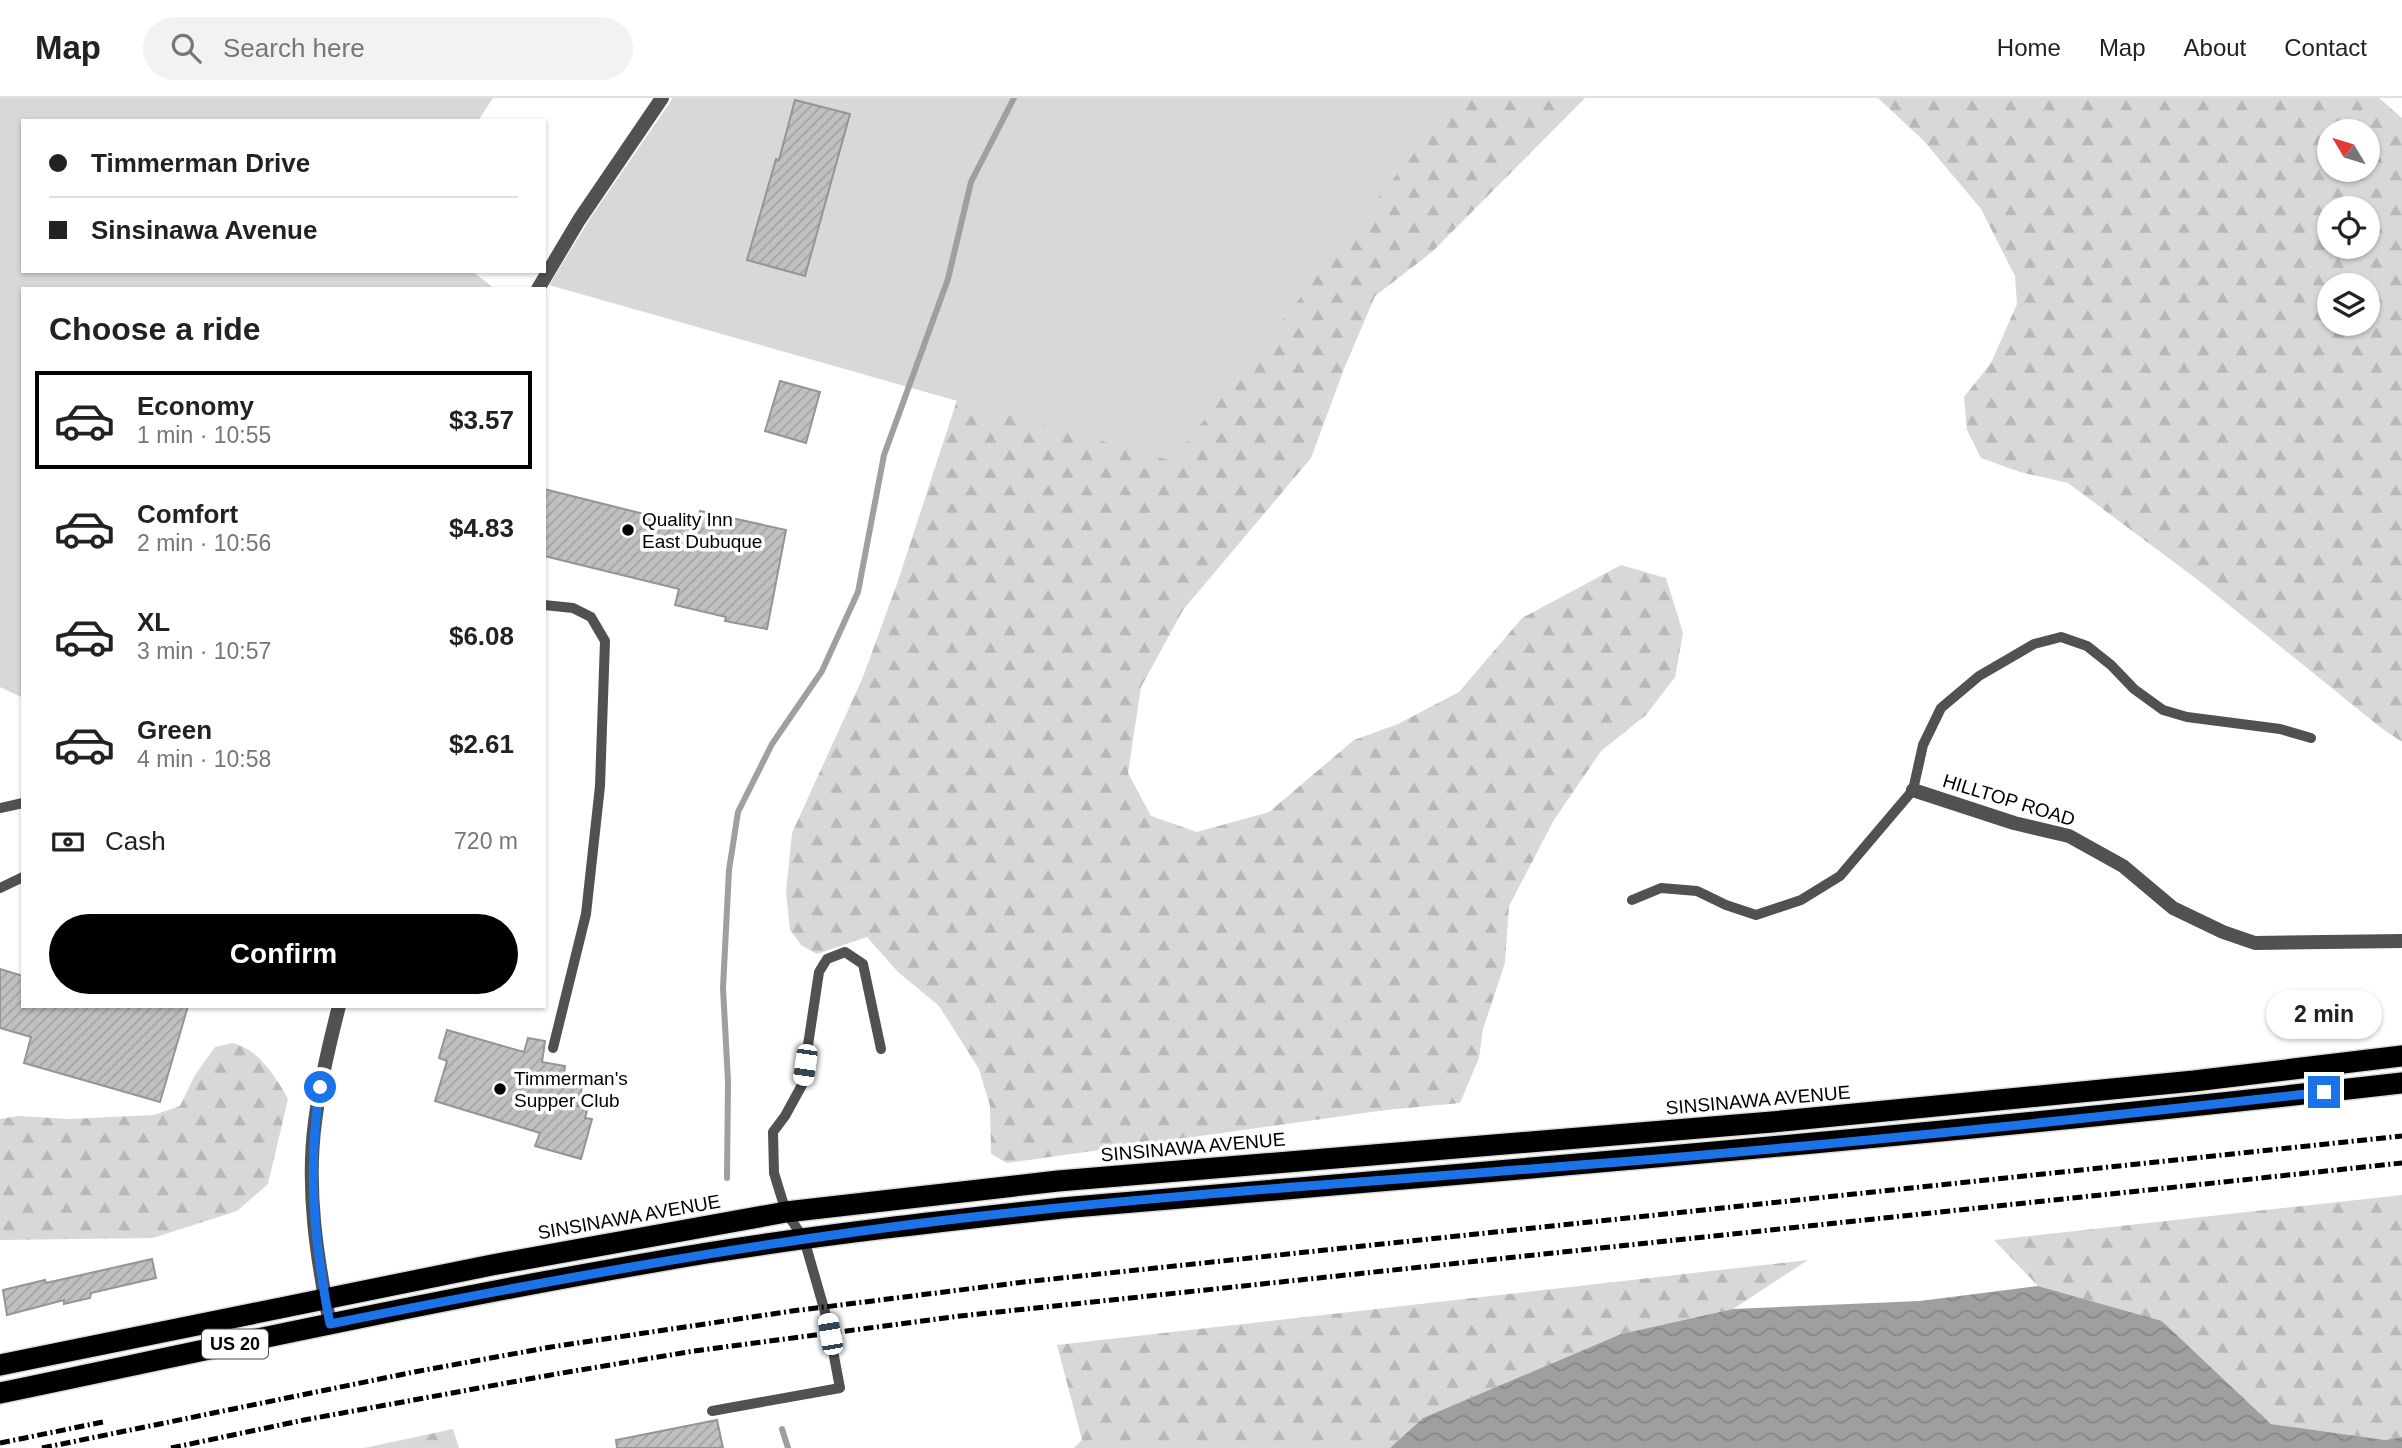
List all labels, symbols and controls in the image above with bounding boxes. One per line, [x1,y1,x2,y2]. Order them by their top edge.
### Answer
search box [143,17,633,80]
text: Map [35,29,101,66]
icon: search [167,29,205,67]
text: Search here [223,33,365,63]
text: Home [1997,34,2061,61]
text: Map [2099,34,2146,61]
text: About [2184,34,2246,61]
text: Contact [2284,34,2367,61]
north arrow [2317,119,2380,182]
map controls [2317,119,2380,336]
text: Timmerman Drive [91,148,310,178]
button: locate [2317,196,2380,259]
text: Sinsinawa Avenue [91,215,317,245]
button: layers [2317,273,2380,336]
text: Choose a ride [49,311,261,347]
icon: car [53,389,116,452]
text: Economy [137,391,254,421]
text: $3.57 [449,405,514,435]
text: 1 min · 10:55 [137,422,271,448]
icon: car [53,497,116,560]
text: Comfort [137,499,238,529]
place label: Quality Inn East Dubuque [642,509,762,552]
text: $4.83 [449,513,514,543]
marker: Quality Inn East Dubuque [620,522,636,538]
text: 2 min · 10:56 [137,530,271,556]
icon: car [53,605,116,668]
text: XL [137,607,170,637]
text: $6.08 [449,621,514,651]
text: 3 min · 10:57 [137,638,271,664]
icon: car [53,713,116,776]
text: Green [137,715,212,745]
text: $2.61 [449,729,514,759]
text: 4 min · 10:58 [137,746,271,772]
street label: HILLTOP ROAD [1940,770,2078,830]
icon: cash [49,823,87,861]
text: Cash [105,826,166,856]
text: 720 m [454,828,518,854]
button: Confirm [49,914,518,994]
callout: 2 min [2266,990,2382,1040]
text: 2 min [2294,1001,2354,1027]
car [792,1043,819,1087]
place label: Timmerman's Supper Club [514,1068,628,1111]
route start [304,1071,336,1103]
route end [2308,1076,2340,1108]
marker: Timmerman's Supper Club [492,1081,508,1097]
street label: SINSINAWA AVENUE [1665,1081,1851,1119]
street label: SINSINAWA AVENUE [1100,1128,1286,1166]
street label: SINSINAWA AVENUE [536,1191,722,1243]
car [817,1311,844,1357]
road number: US 20 [202,1330,268,1358]

